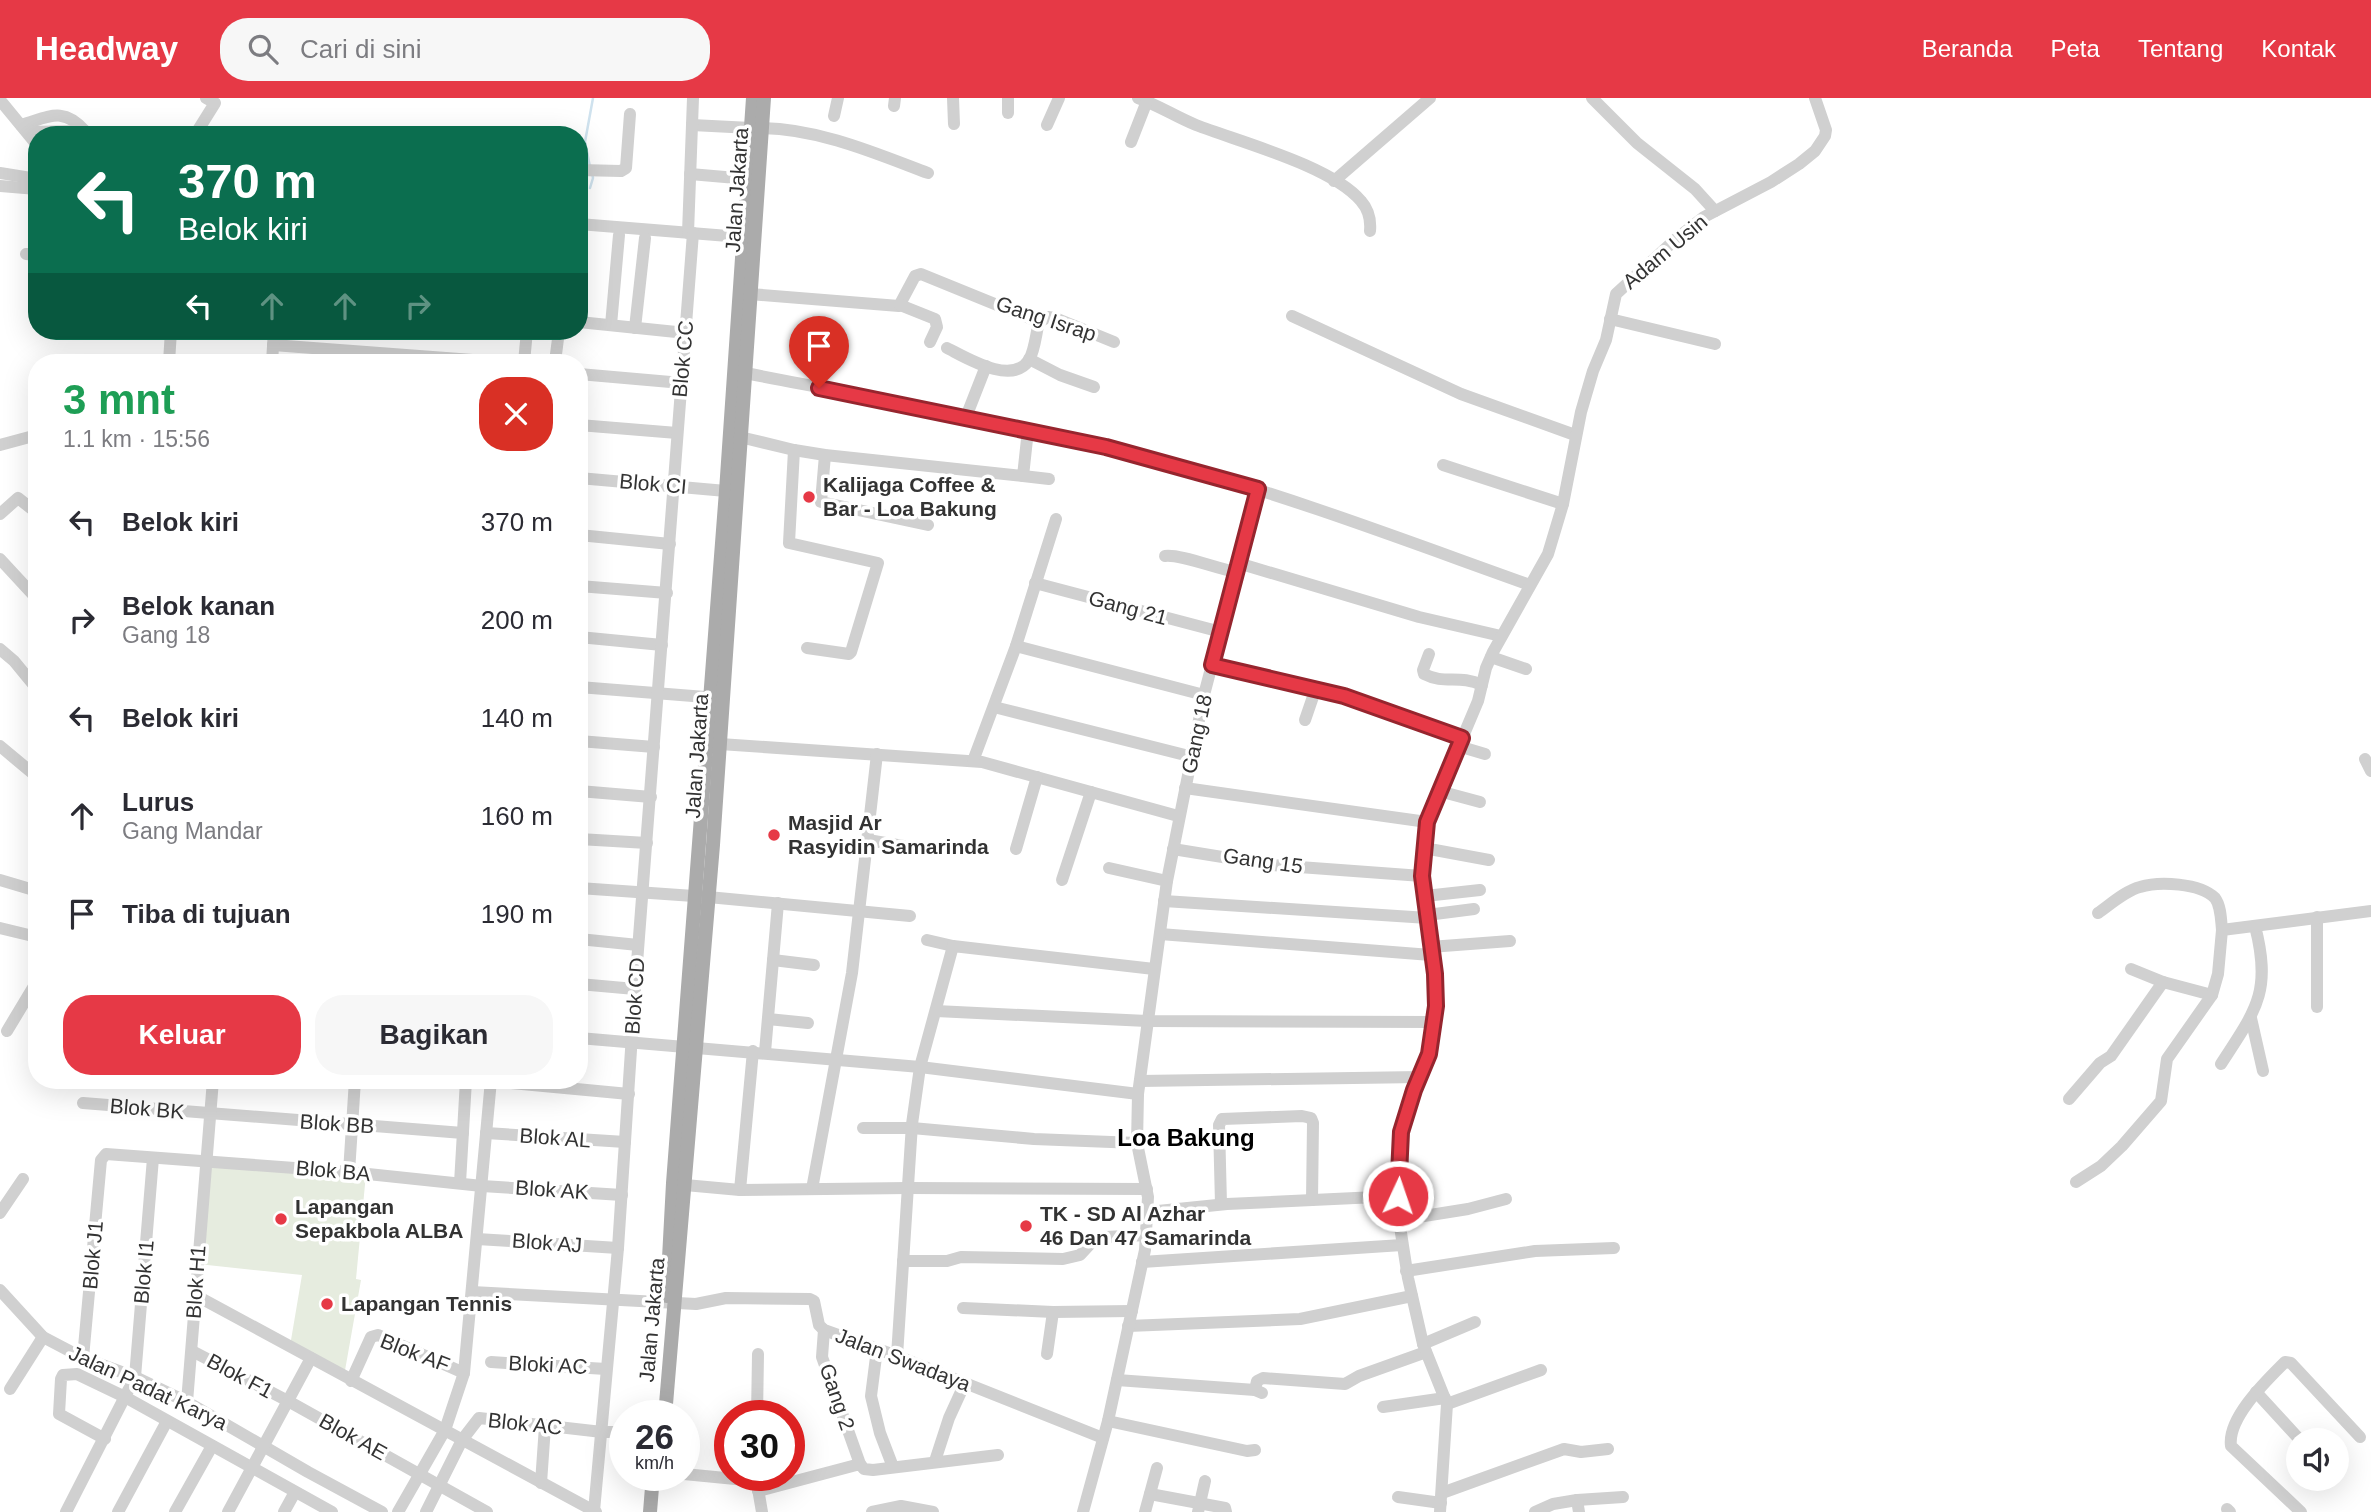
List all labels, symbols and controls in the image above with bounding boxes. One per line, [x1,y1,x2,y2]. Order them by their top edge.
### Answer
search box [220,18,710,81]
text: Headway [35,30,178,67]
icon: search [244,30,282,68]
text: Cari di sini [300,34,421,64]
text: Beranda [1922,35,2013,62]
text: Peta [2051,35,2100,62]
text: Tentang [2138,35,2223,62]
text: Kontak [2261,35,2336,62]
street label: Jalan Jakarta [721,127,752,253]
icon: left [63,154,154,245]
text: 370 m [178,154,317,208]
street label: Adam Usin [1618,210,1711,293]
text: Belok kiri [178,211,308,247]
icon: left [180,287,218,325]
icon: ahead [253,287,291,325]
icon: ahead [326,287,364,325]
icon: right [399,287,437,325]
street label: Gang Israp [993,292,1099,346]
pin [789,316,849,388]
street label: Blok CC [668,320,697,398]
icon: arrive [800,327,838,365]
text: 3 mnt [63,376,175,423]
button: close [479,377,553,451]
text: 1.1 km · 15:56 [63,426,210,452]
street label: Blok CI [618,469,688,498]
place label: Kalijaga Coffee & Bar - Loa Bakung [823,473,997,520]
marker: Kalijaga Coffee & Bar - Loa Bakung [801,489,817,505]
icon: left [63,503,101,541]
text: Belok kiri [122,507,239,537]
text: 370 m [481,507,553,537]
street label: Gang 21 [1086,586,1170,629]
text: Belok kanan [122,591,275,621]
icon: right [63,601,101,639]
text: 200 m [481,605,553,635]
text: Gang 18 [122,622,210,648]
street label: Gang 18 [1177,692,1216,776]
street label: Jalan Jakarta [681,693,712,819]
icon: left [63,699,101,737]
text: Belok kiri [122,703,239,733]
text: 140 m [481,703,553,733]
text: Lurus [122,787,194,817]
icon: ahead [63,797,101,835]
text: 160 m [481,801,553,831]
place label: Masjid Ar Rasyidin Samarinda [788,811,989,858]
text: Gang Mandar [122,818,263,844]
marker: Masjid Ar Rasyidin Samarinda [766,827,782,843]
street label: Gang 15 [1222,844,1305,878]
icon: arrive [63,895,101,933]
text: Tiba di tujuan [122,899,291,929]
text: 190 m [481,899,553,929]
street label: Blok CD [620,957,649,1035]
button: Keluar [63,995,301,1075]
button: Bagikan [315,995,553,1075]
street label: Blok BK [109,1094,185,1123]
street label: Blok BB [299,1109,375,1138]
street label: Blok AL [519,1124,591,1151]
district label: Loa Bakung [1117,1124,1255,1151]
street label: Blok BA [295,1156,371,1185]
position arrow [1361,1159,1435,1233]
street label: Blok AK [515,1175,590,1204]
place label: Lapangan Sepakbola ALBA [295,1195,463,1242]
place label: TK - SD Al Azhar 46 Dan 47 Samarinda [1040,1202,1252,1249]
marker: Lapangan Sepakbola ALBA [273,1211,289,1227]
marker: TK - SD Al Azhar 46 Dan 47 Samarinda [1018,1218,1034,1234]
street label: Blok J1 [78,1220,107,1290]
street label: Blok AJ [511,1229,583,1256]
street label: Blok I1 [129,1239,158,1305]
street label: Blok H1 [181,1244,210,1319]
street label: Jalan Jakarta [635,1256,668,1383]
place label: Lapangan Tennis [341,1292,512,1315]
marker: Lapangan Tennis [319,1296,335,1312]
street label: Jalan Swadaya [833,1323,974,1396]
street label: Blok AF [377,1329,453,1376]
street label: Jalan Padat Karya [66,1341,231,1434]
street label: Blok F1 [203,1349,277,1402]
street label: Bloki AC [508,1351,588,1378]
street label: Gang 2 [815,1361,860,1433]
speed limit sign: 30 [714,1400,805,1491]
street label: Blok AC [487,1408,563,1439]
street label: Blok AE [316,1409,391,1464]
text: 26 [635,1417,674,1456]
map controls [2286,1428,2349,1491]
button: sound [2286,1428,2349,1491]
text: km/h [635,1453,674,1473]

